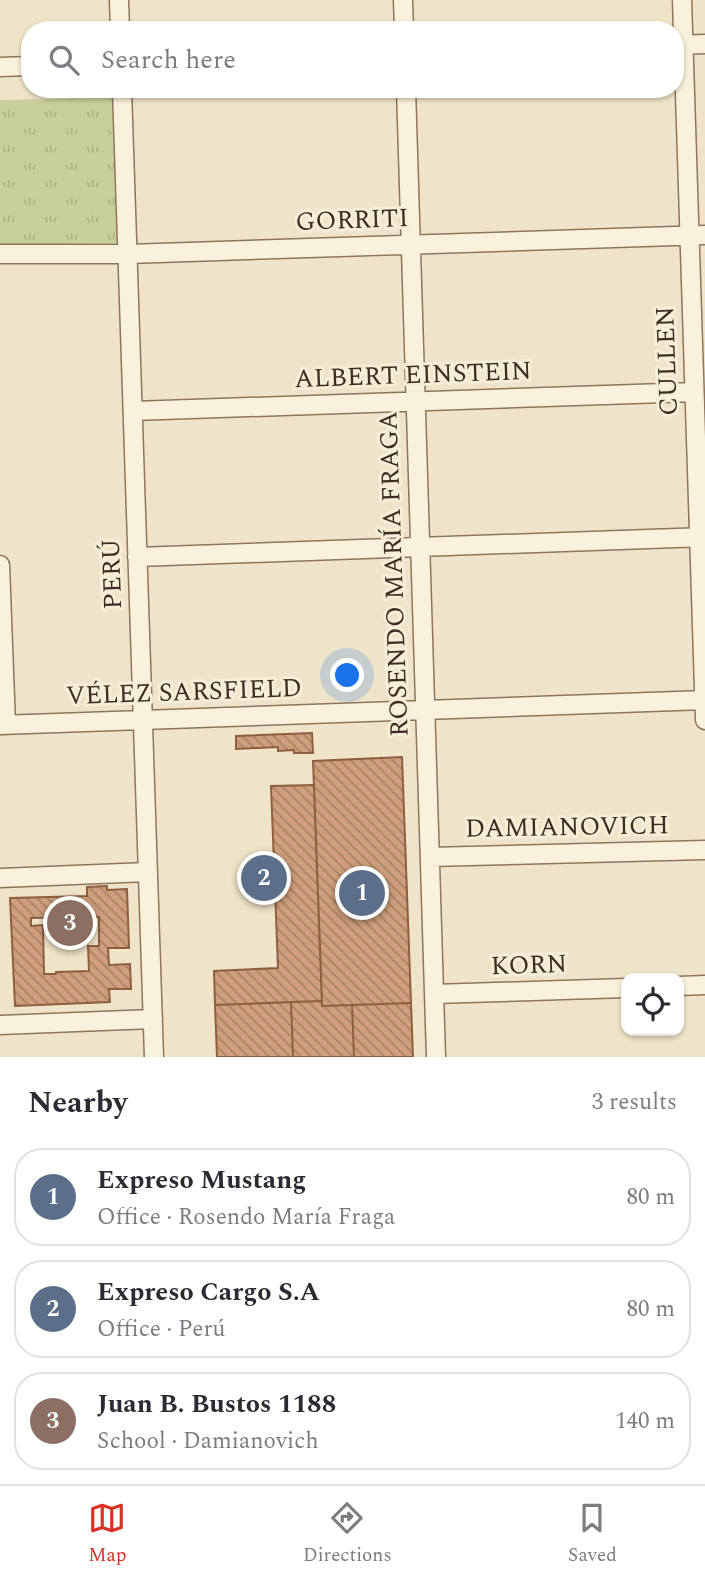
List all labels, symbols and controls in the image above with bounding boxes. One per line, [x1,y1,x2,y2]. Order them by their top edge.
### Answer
search box [21,21,684,98]
text: Search here [101,40,236,80]
icon: search [45,41,83,79]
street label: GORRITI [295,198,409,242]
street label: CULLEN [645,306,689,416]
street label: ALBERT EINSTEIN [293,351,533,399]
street label: ROSENDO MARÍA FRAGA [368,410,420,738]
street label: PERÚ [91,538,133,610]
your location [330,658,364,692]
street label: VÉLEZ SARSFIELD [65,668,303,716]
street label: DAMIANOVICH [465,805,669,849]
pin: 2 [241,852,287,904]
pin: 1 [339,867,385,919]
pin: 3 [47,897,93,949]
street label: KORN [490,944,568,986]
map controls [621,973,684,1036]
button: locate [621,973,684,1036]
text: Nearby [28,1080,127,1126]
text: 3 results [592,1085,677,1120]
text: Expreso Mustang [97,1160,306,1200]
text: 1 [47,1180,59,1215]
text: 80 m [626,1180,675,1215]
text: Office · Rosendo María Fraga [97,1200,395,1235]
text: Expreso Cargo S.A [97,1272,320,1312]
text: 2 [47,1292,59,1327]
text: 80 m [626,1292,675,1327]
text: Office · Perú [97,1312,226,1347]
text: Juan B. Bustos 1188 [97,1384,336,1424]
text: 3 [47,1404,59,1439]
text: 140 m [615,1404,675,1439]
text: School · Damianovich [97,1424,319,1459]
tab: Map [88,1499,127,1570]
tab: Directions [303,1499,392,1570]
tab: Saved [568,1499,617,1570]

